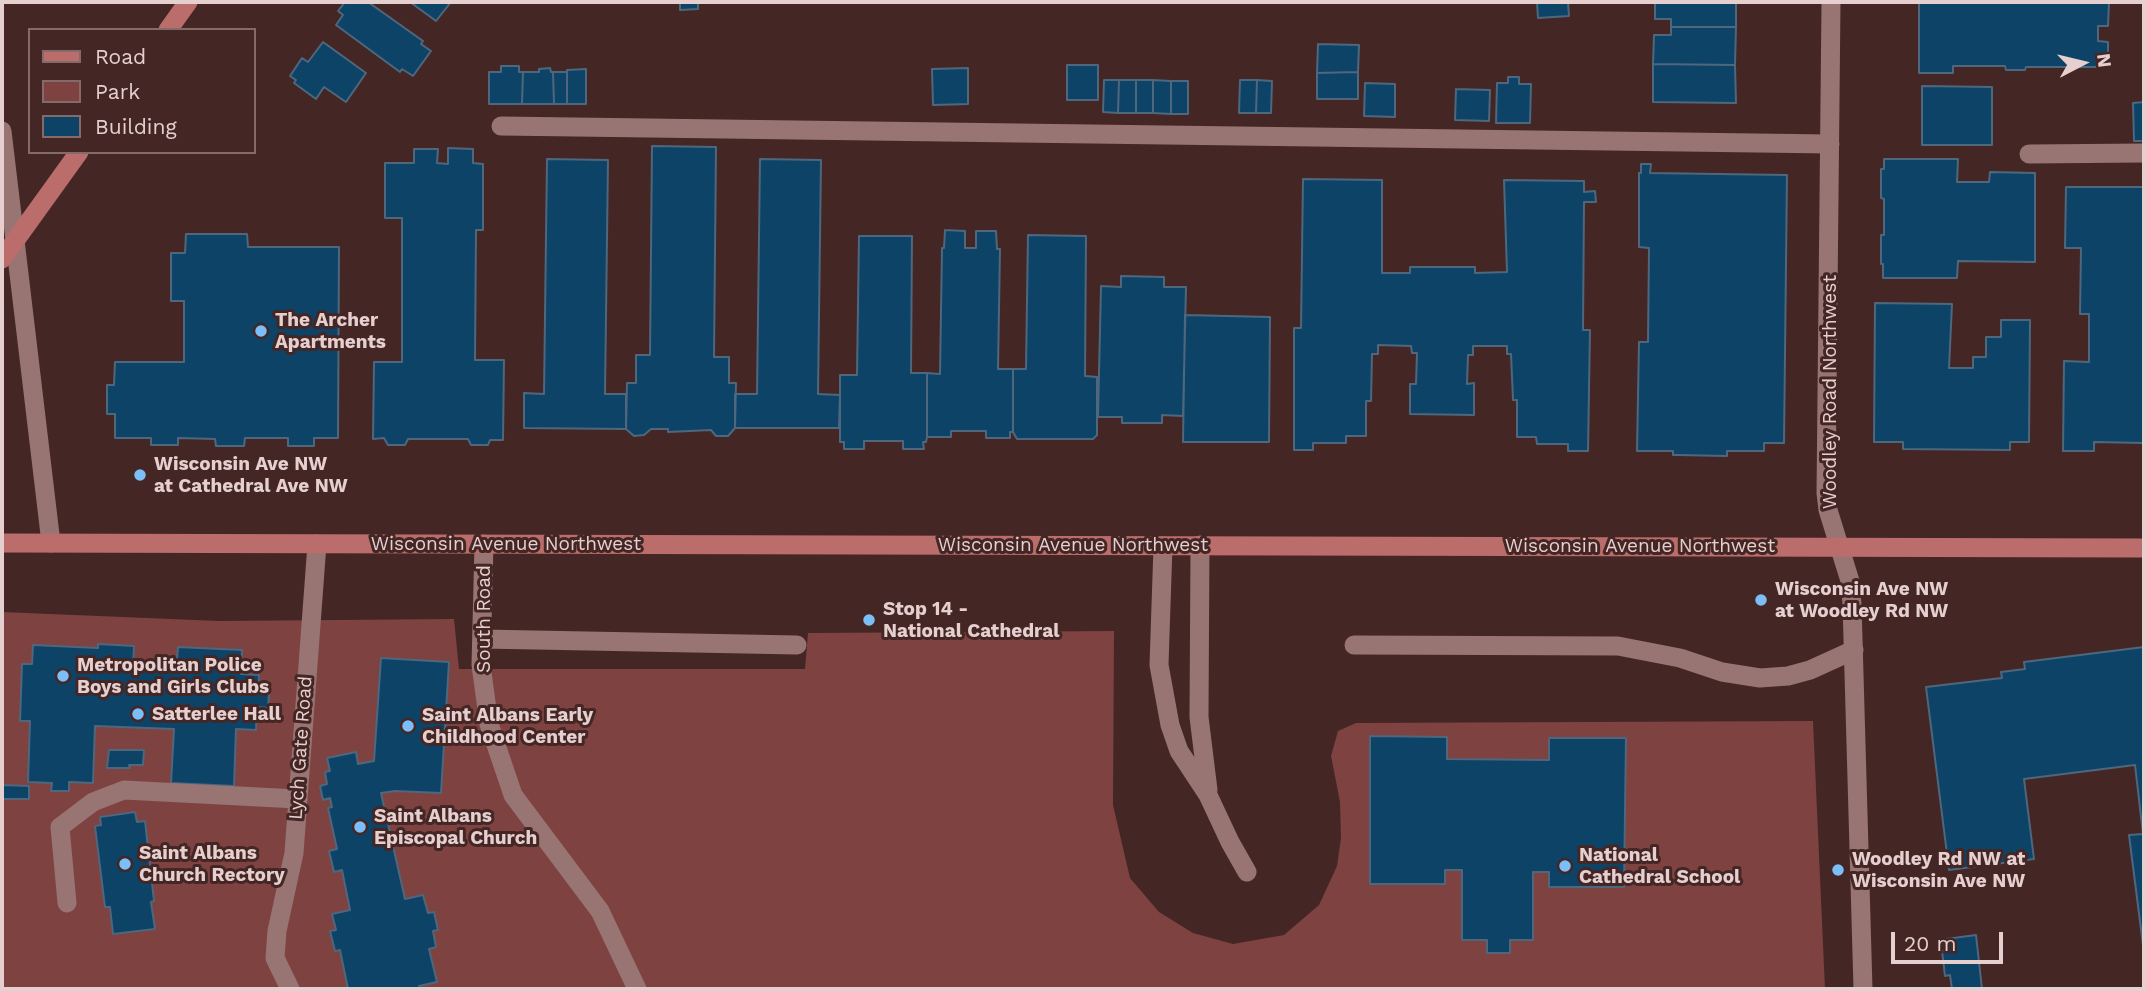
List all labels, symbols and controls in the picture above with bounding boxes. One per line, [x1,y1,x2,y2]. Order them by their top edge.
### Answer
legend [28,28,256,154]
north arrow [2048,28,2118,98]
text: Road [95,44,146,69]
text: N [2092,52,2117,69]
text: Park [95,79,140,104]
text: Building [95,114,177,139]
street label: Woodley Road Northwest [1819,275,1841,509]
place label: The Archer Apartments [275,309,386,353]
marker: The Archer Apartments [253,323,269,339]
place label: Wisconsin Ave NW at Cathedral Ave NW [154,453,348,497]
marker: Wisconsin Ave NW at Cathedral Ave NW [132,467,148,483]
street label: Wisconsin Avenue Northwest [371,533,641,555]
street label: Wisconsin Avenue Northwest [938,534,1208,556]
street label: Wisconsin Avenue Northwest [1505,535,1775,557]
street label: South Road [473,565,495,673]
place label: Wisconsin Ave NW at Woodley Rd NW [1775,578,1948,622]
marker: Wisconsin Ave NW at Woodley Rd NW [1753,592,1769,608]
place label: Stop 14 - National Cathedral [883,598,1059,642]
marker: Stop 14 - National Cathedral [861,612,877,628]
place label: Metropolitan Police Boys and Girls Clubs [77,654,269,698]
marker: Metropolitan Police Boys and Girls Clubs [55,668,71,684]
street label: Lych Gate Road [285,675,317,821]
place label: Satterlee Hall [152,703,281,725]
place label: Saint Albans Early Childhood Center [422,704,593,748]
marker: Satterlee Hall [130,706,146,722]
marker: Saint Albans Early Childhood Center [400,718,416,734]
place label: Saint Albans Episcopal Church [374,805,537,849]
marker: Saint Albans Episcopal Church [352,819,368,835]
place label: Saint Albans Church Rectory [139,842,285,886]
place label: National Cathedral School [1579,844,1740,888]
place label: Woodley Rd NW at Wisconsin Ave NW [1852,848,2025,892]
marker: Saint Albans Church Rectory [117,856,133,872]
marker: National Cathedral School [1557,858,1573,874]
marker: Woodley Rd NW at Wisconsin Ave NW [1830,862,1846,878]
scale bar [1894,918,2006,962]
text: 20 m [1904,931,1956,956]

